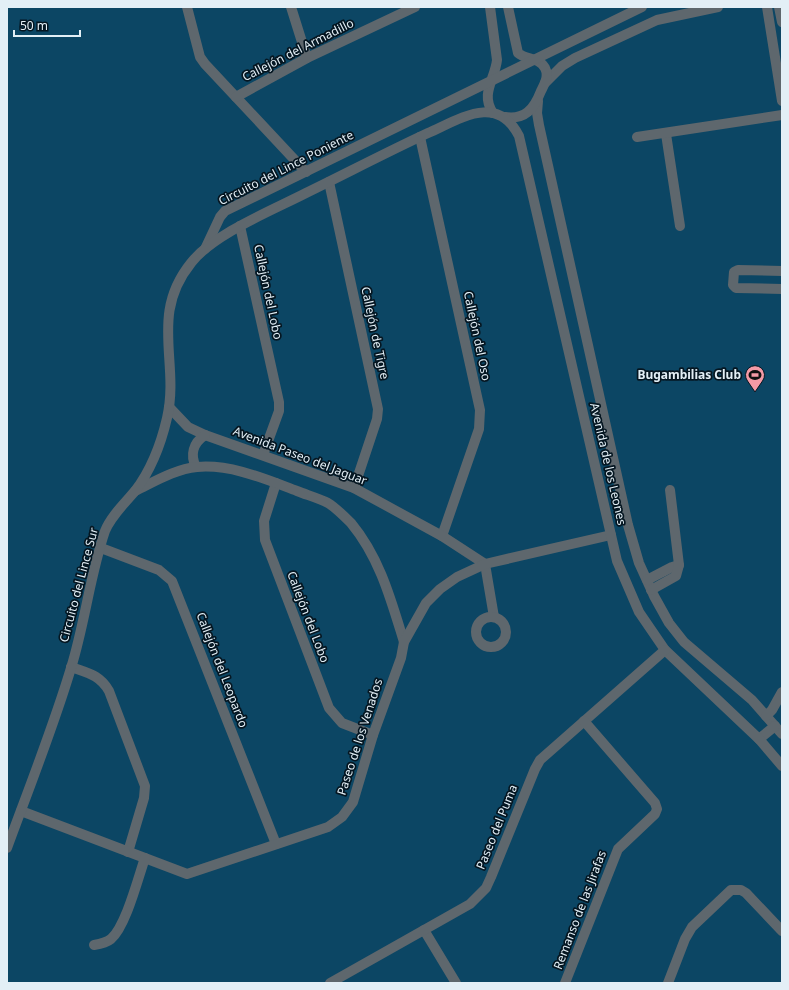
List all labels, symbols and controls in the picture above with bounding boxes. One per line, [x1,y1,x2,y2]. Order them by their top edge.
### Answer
scale bar [14,12,80,38]
street label: Callejón del Armadillo [239,14,356,85]
text: 50 m [20,17,48,34]
street label: Circuito del Lince Poniente [215,126,356,209]
street label: Callejón del Lobo [250,243,287,341]
street label: Callejón de Tigre [357,285,394,381]
street label: Callejón del Oso [460,290,495,382]
sports icon: Bugambilias Club [744,364,766,392]
place label: Bugambilias Club [637,366,741,383]
street label: Avenida de los Leones [586,401,631,527]
street label: Avenida Paseo del Jaguar [231,422,370,489]
street label: Circuito del Lince Sur [55,526,102,644]
street label: Callejón del Lobo [283,569,334,665]
street label: Callejón del Leopardo [193,610,252,730]
street label: Paseo de los Venados [333,676,386,797]
street label: Paseo del Puma [472,782,521,872]
street label: Remanso de las Jirafas [549,848,610,972]

